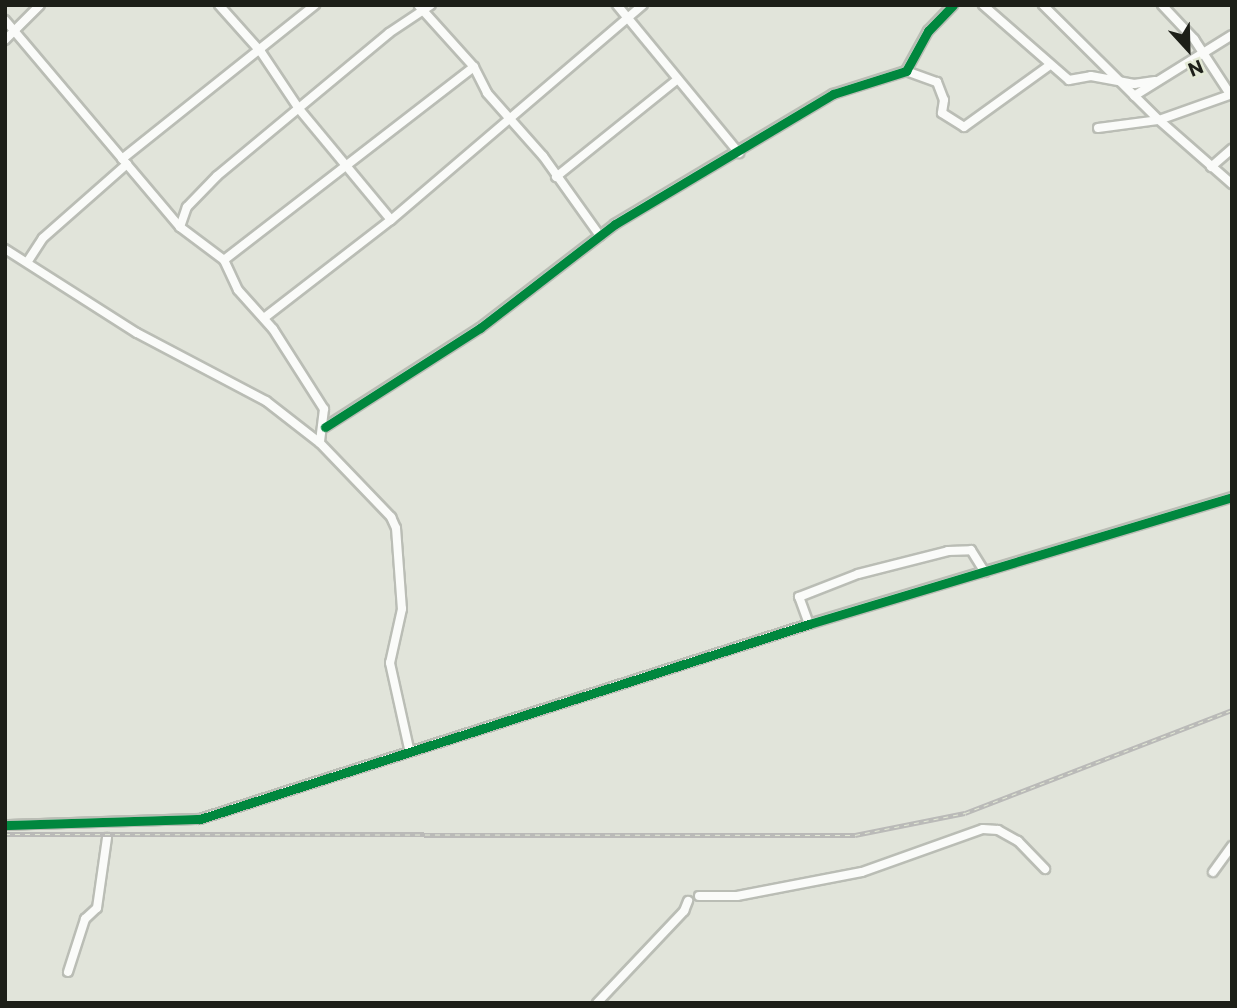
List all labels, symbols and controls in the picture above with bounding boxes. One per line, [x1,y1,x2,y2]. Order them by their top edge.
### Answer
north arrow [1153,14,1223,84]
text: N [1185,56,1207,82]

